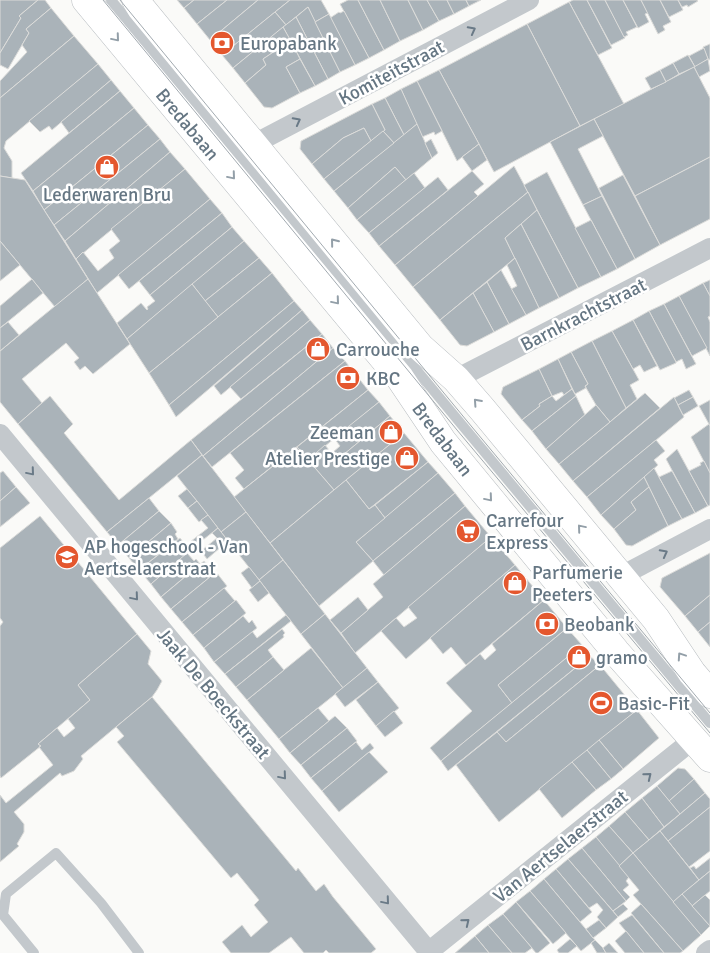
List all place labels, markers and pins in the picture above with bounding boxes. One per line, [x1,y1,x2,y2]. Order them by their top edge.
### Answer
bank icon: Europabank [209,30,235,56]
place label: Europabank [240,32,337,56]
shop icon: Lederwaren Bru [94,154,120,180]
place label: Lederwaren Bru [43,183,171,207]
shop icon: Carrouche [305,336,331,362]
place label: Carrouche [336,338,420,362]
bank icon: KBC [335,365,361,391]
place label: KBC [366,367,400,391]
shop icon: Zeeman [378,419,404,445]
place label: Zeeman [310,421,374,445]
shop icon: Atelier Prestige [394,445,420,471]
place label: Atelier Prestige [265,447,390,471]
place label: Carrefour Express [486,509,564,555]
supermarket icon: Carrefour Express [455,518,481,544]
place label: AP hogeschool - Van Aertselaerstraat [84,535,248,581]
school or university icon: AP hogeschool - Van Aertselaerstraat [54,544,80,570]
place label: Parfumerie Peeters [532,561,623,607]
shop icon: Parfumerie Peeters [502,570,528,596]
bank icon: Beobank [534,611,560,637]
place label: Beobank [564,613,635,637]
shop icon: gramo [566,644,592,670]
place label: gramo [596,646,648,670]
sports icon: Basic-Fit [588,690,614,716]
place label: Basic-Fit [618,692,690,716]

